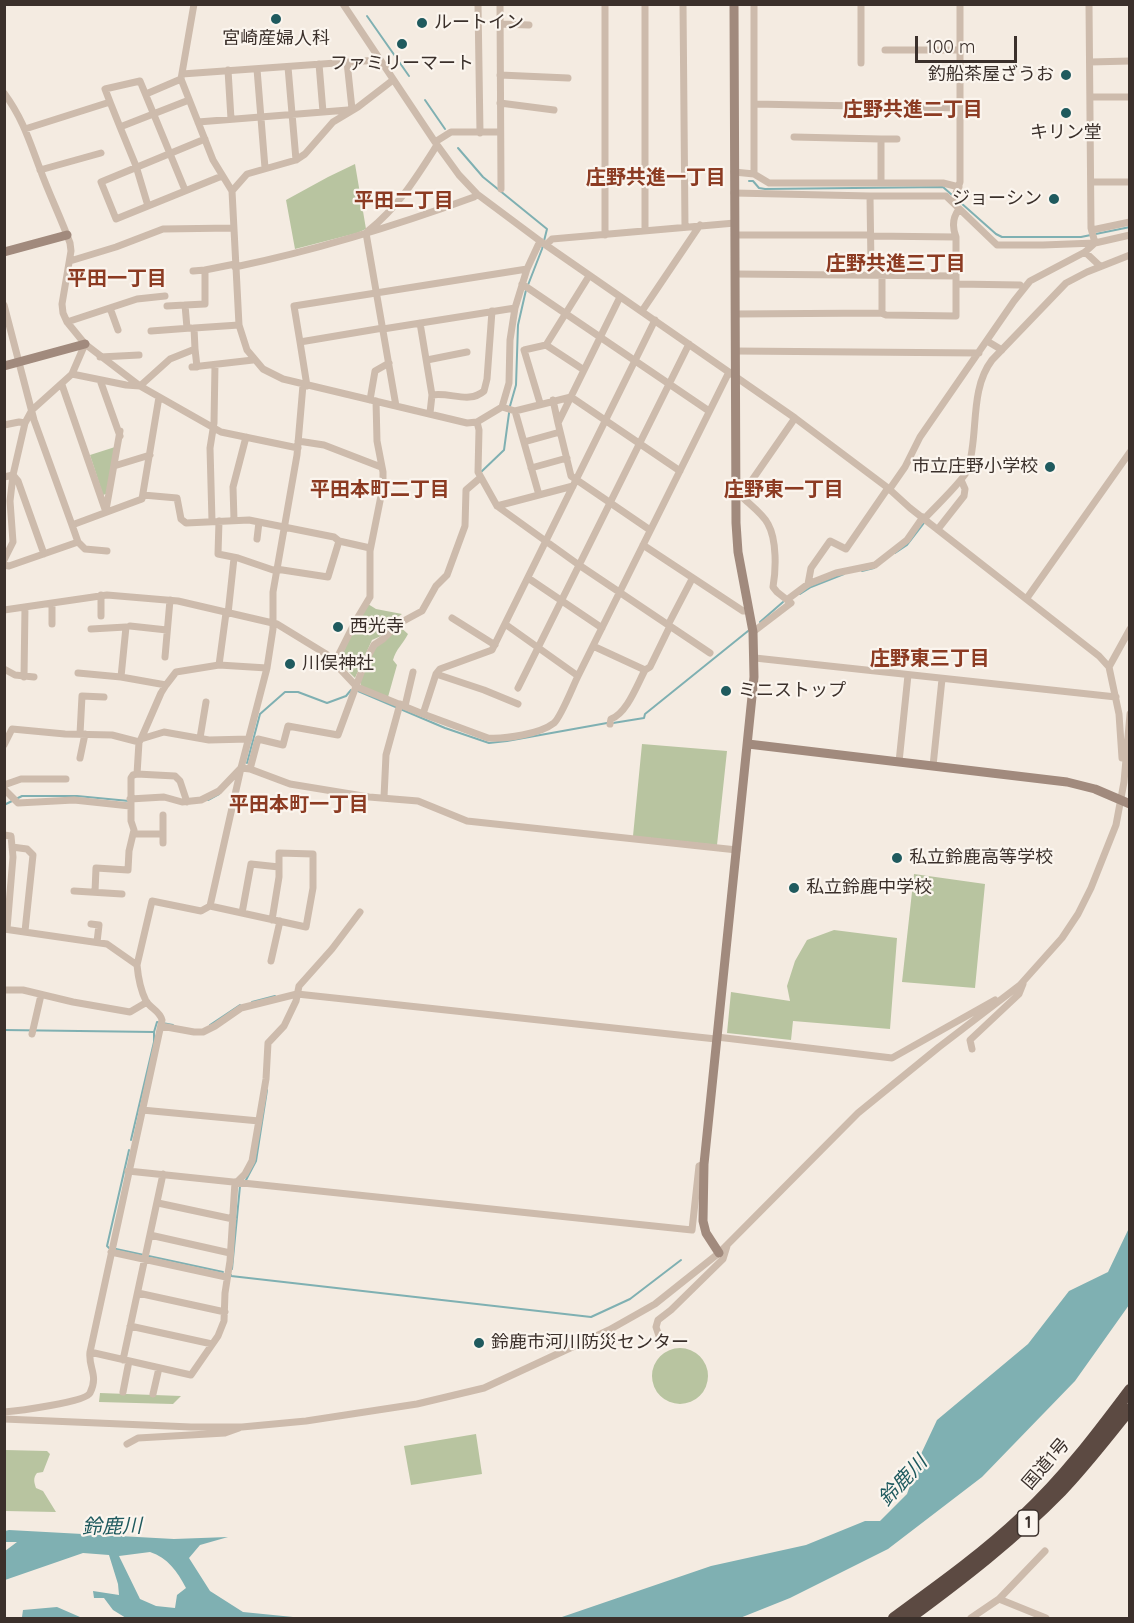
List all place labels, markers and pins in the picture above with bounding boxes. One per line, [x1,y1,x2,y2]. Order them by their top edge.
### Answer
marker: 宮崎産婦人科 [269,12,283,26]
place label: ルートイン [434,12,524,34]
marker: ルートイン [415,16,429,30]
place label: 宮崎産婦人科 [222,28,330,50]
marker: ファミリーマート [395,37,409,51]
place label: ファミリーマート [330,53,474,75]
place label: 釣船茶屋ざうお [928,64,1054,86]
marker: 釣船茶屋ざうお [1059,68,1073,82]
marker: キリン堂 [1059,106,1073,120]
place label: キリン堂 [1030,122,1102,144]
place label: ジョーシン [952,188,1042,210]
marker: ジョーシン [1047,192,1061,206]
place label: 市立庄野小学校 [912,456,1038,478]
marker: 市立庄野小学校 [1043,460,1057,474]
place label: 西光寺 [350,616,404,638]
marker: 西光寺 [331,620,345,634]
place label: 川俣神社 [302,653,374,675]
marker: 川俣神社 [283,657,297,671]
place label: ミニストップ [738,680,846,702]
marker: ミニストップ [719,684,733,698]
place label: 私立鈴鹿高等学校 [909,847,1053,869]
marker: 私立鈴鹿高等学校 [890,851,904,865]
place label: 私立鈴鹿中学校 [806,877,932,899]
marker: 私立鈴鹿中学校 [787,881,801,895]
place label: 鈴鹿市河川防災センター [491,1332,689,1354]
marker: 鈴鹿市河川防災センター [472,1336,486,1350]

